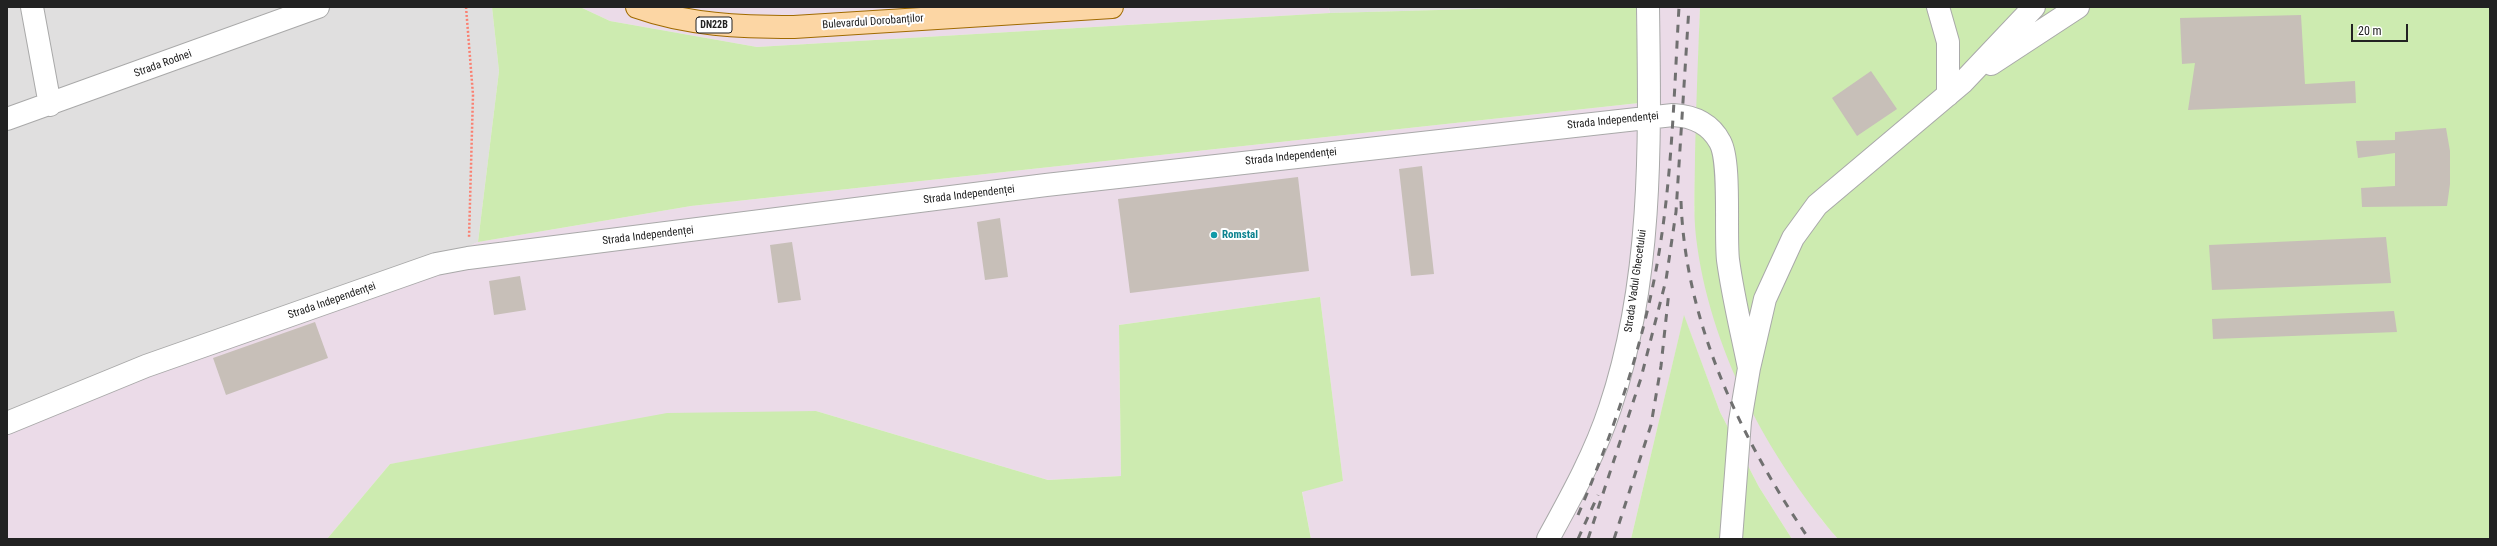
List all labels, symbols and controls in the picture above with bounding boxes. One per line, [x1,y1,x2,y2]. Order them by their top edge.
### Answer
street label: Bulevardul Dorobanților [822,12,924,32]
scale bar [2353,16,2410,42]
road number: DN22B [696,17,732,33]
text: 20 m [2358,24,2382,38]
street label: Strada Rodnei [132,47,194,81]
street label: Strada Independenței [1567,110,1659,132]
street label: Strada Independenței [1245,146,1337,168]
street label: Strada Independenței [922,183,1016,207]
street label: Strada Independenței [601,224,695,248]
place label: Romstal [1222,228,1258,242]
street label: Strada Vadul Ghecetului [1622,229,1650,333]
marker: Romstal [1209,230,1219,240]
street label: Strada Independenței [286,280,378,322]

